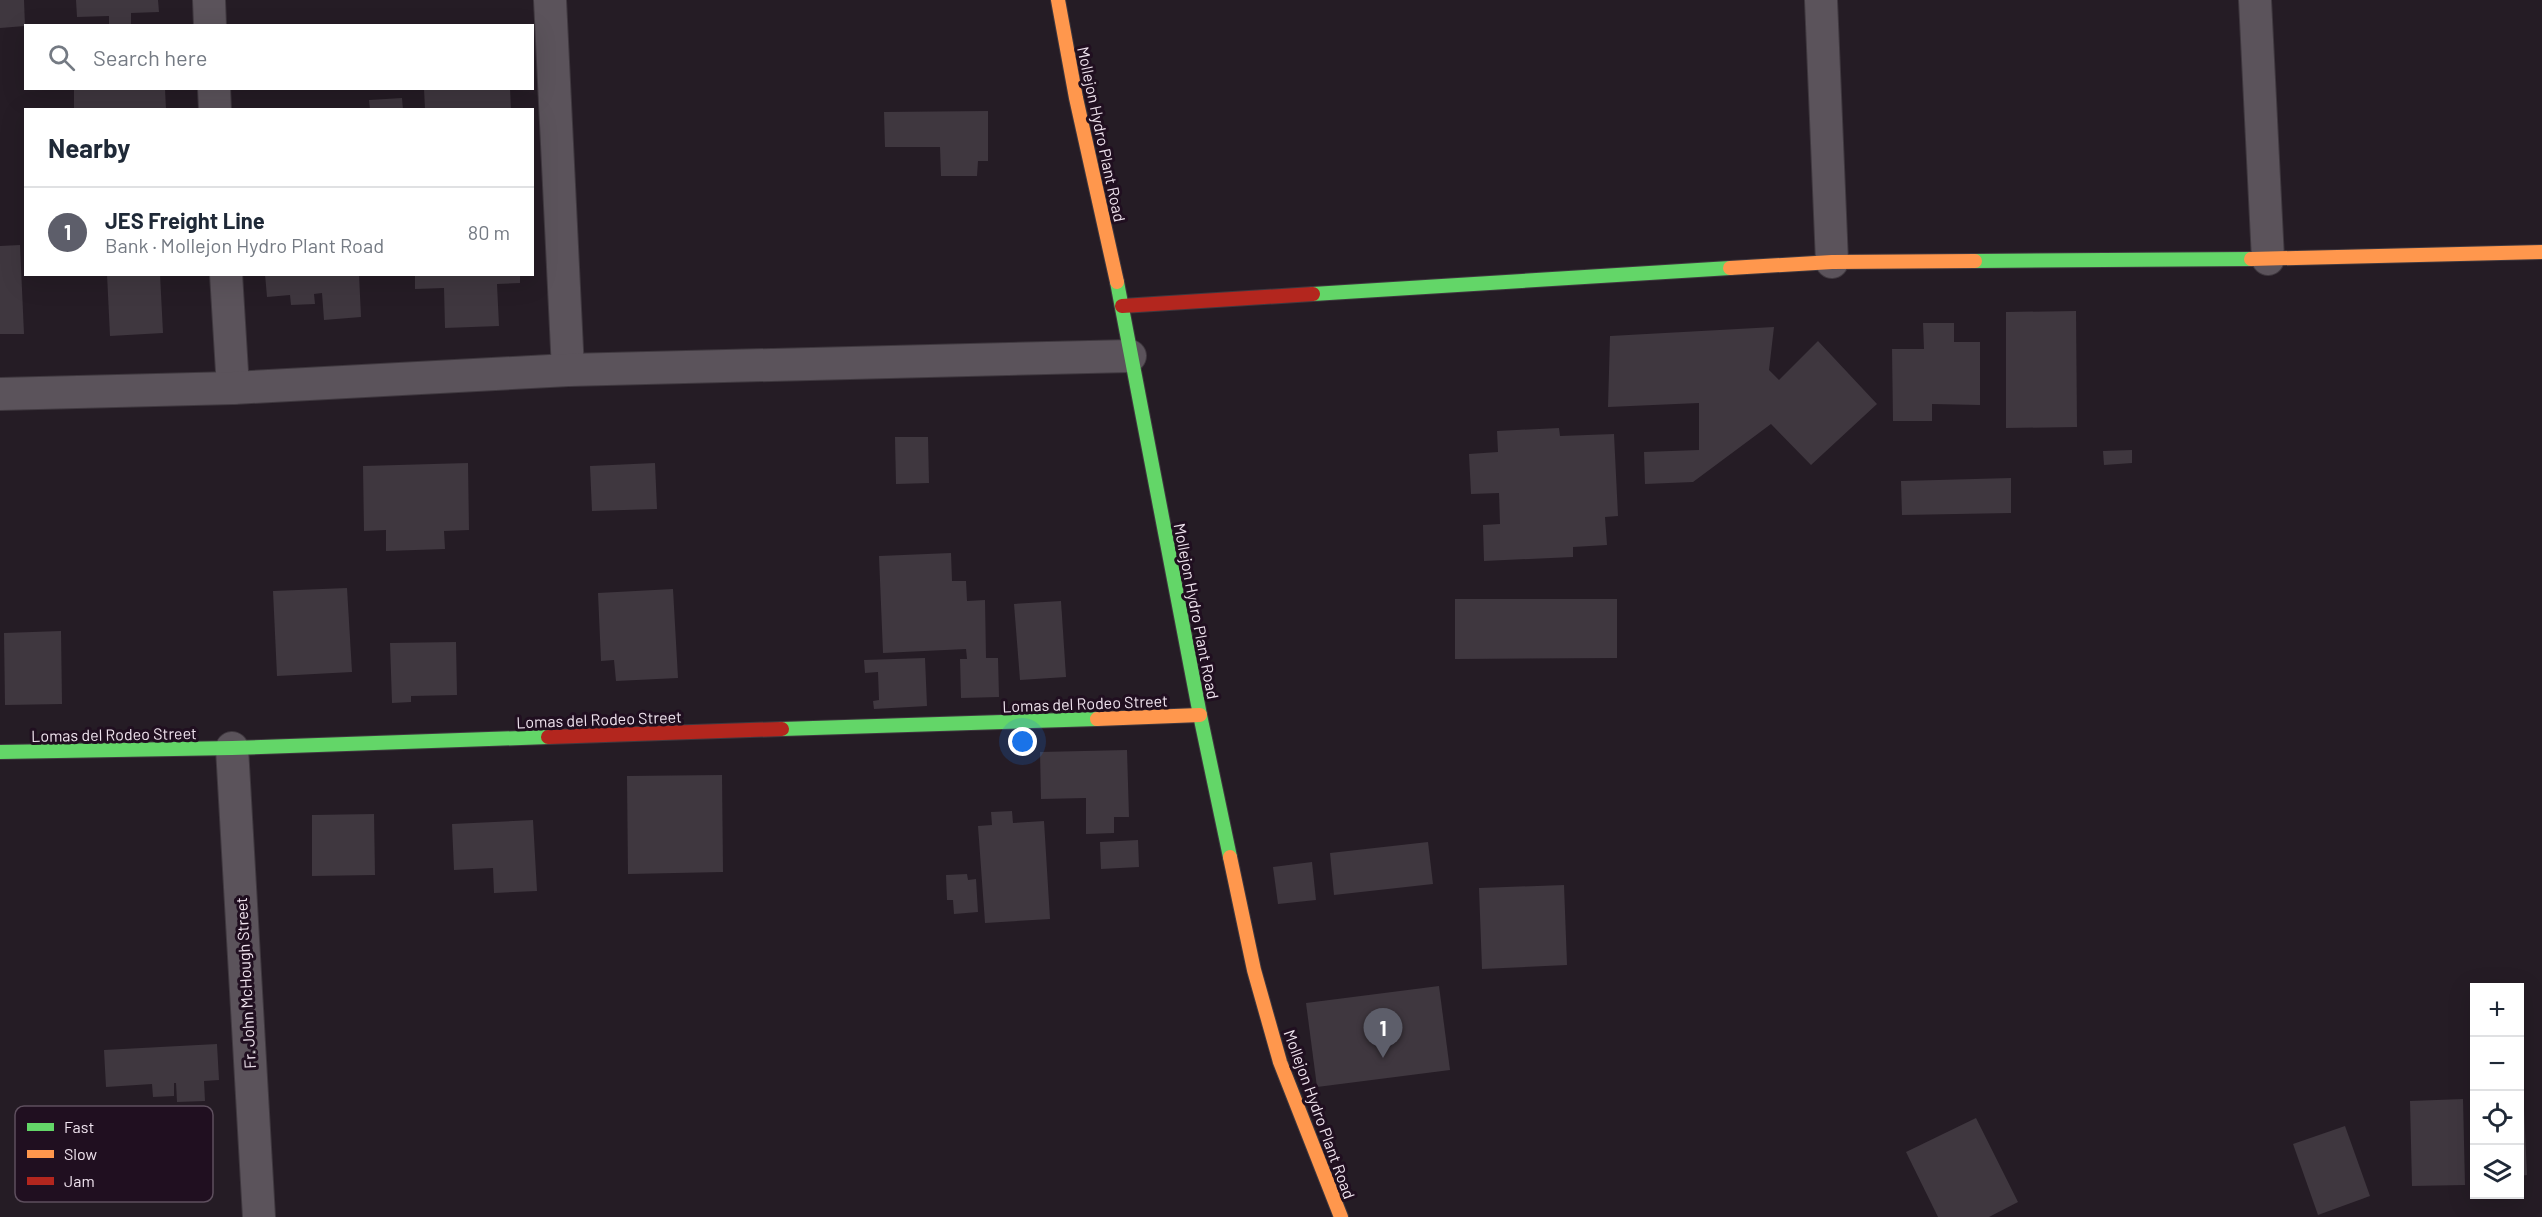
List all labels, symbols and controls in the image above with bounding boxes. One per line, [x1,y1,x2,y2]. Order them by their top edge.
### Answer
search box [24,24,534,90]
icon: search [45,41,78,74]
text: Search here [93,44,207,70]
street label: Mollejon Hydro Plant Road [1074,45,1130,223]
text: Nearby [48,132,130,163]
text: JES Freight Line [105,207,265,233]
text: 1 [64,220,71,244]
text: 80 m [468,220,510,244]
text: Bank · Mollejon Hydro Plant Road [105,233,384,257]
street label: Mollejon Hydro Plant Road [1171,521,1223,701]
street label: Lomas del Rodeo Street [1002,691,1168,715]
street label: Lomas del Rodeo Street [516,707,682,731]
street label: Lomas del Rodeo Street [31,723,197,745]
your location [1008,727,1037,756]
street label: Fr. John McHough Street [231,897,259,1069]
map controls [2470,983,2524,1199]
button: + [2470,983,2524,1037]
pin: 1 [1364,1008,1402,1058]
street label: Mollejon Hydro Plant Road [1280,1027,1360,1201]
button: − [2470,1037,2524,1091]
button: locate [2470,1091,2524,1145]
legend [15,1106,213,1202]
text: Fast [64,1117,94,1136]
text: Slow [64,1144,97,1163]
button: layers [2470,1145,2524,1199]
text: Jam [64,1171,95,1190]

